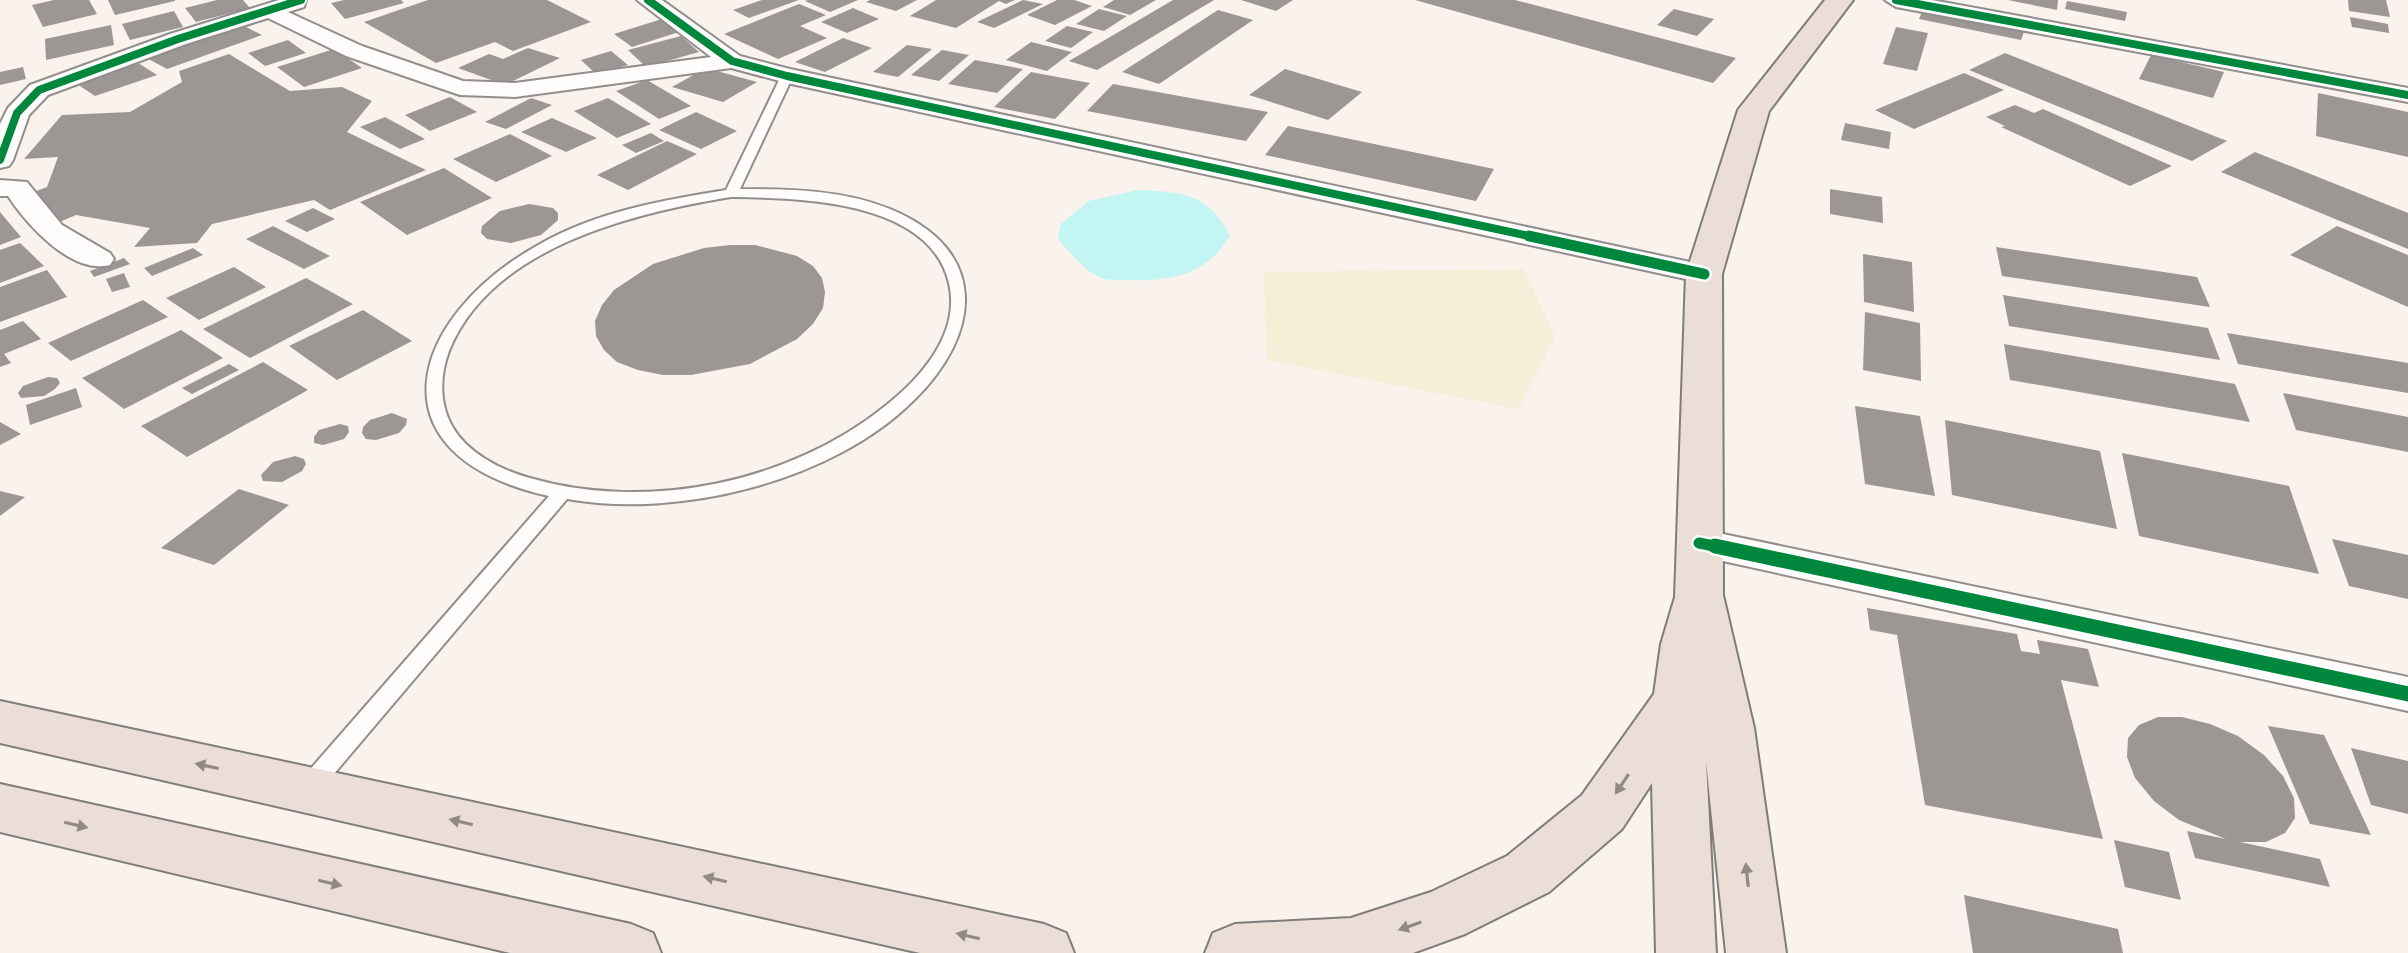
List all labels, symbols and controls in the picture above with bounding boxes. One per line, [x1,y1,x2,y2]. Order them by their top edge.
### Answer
one-way arrow [194,759,219,772]
one-way arrow [1614,774,1629,795]
one-way arrow [448,815,473,828]
one-way arrow [64,819,89,832]
one-way arrow [1741,863,1754,888]
one-way arrow [702,872,727,885]
one-way arrow [317,877,342,890]
one-way arrow [1398,921,1422,933]
one-way arrow [956,929,981,942]

